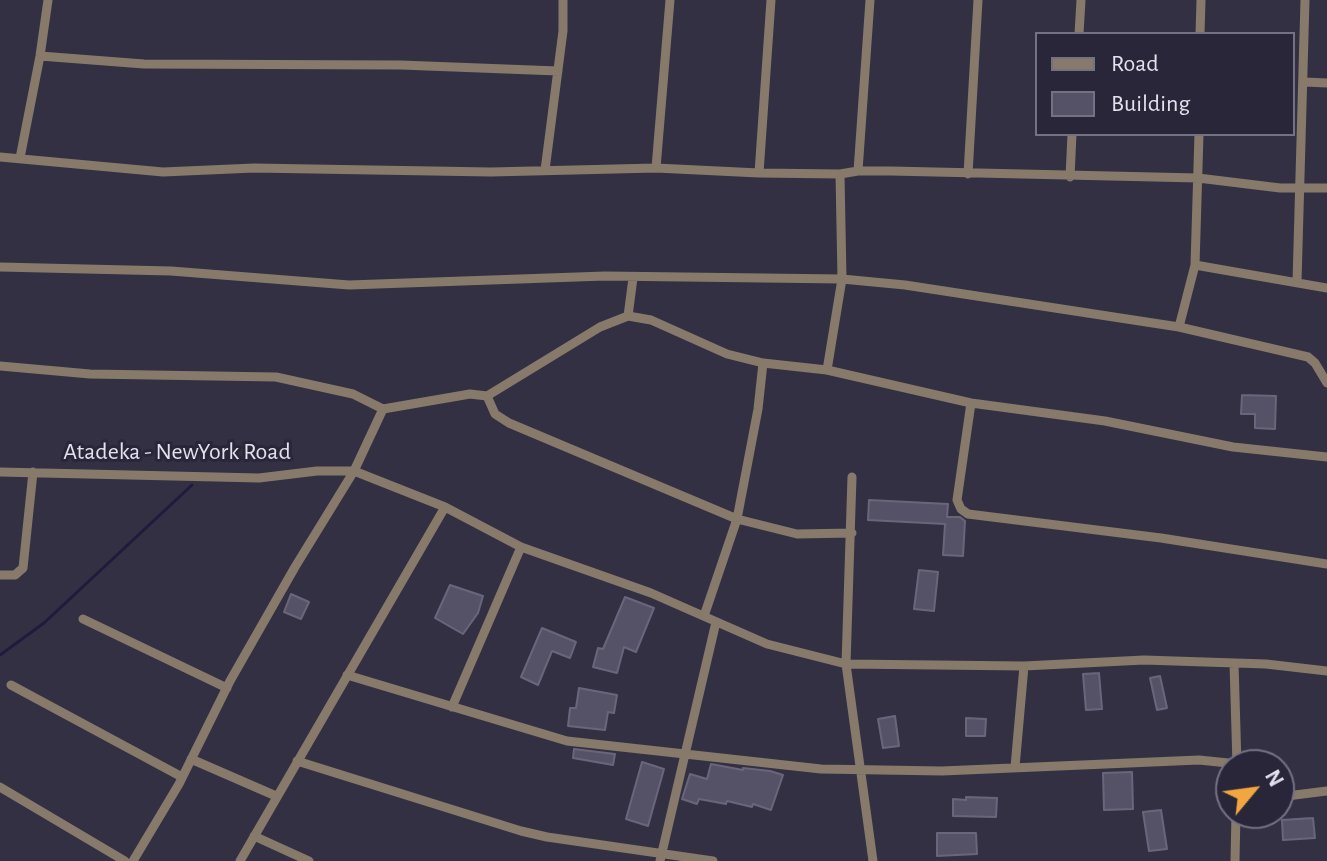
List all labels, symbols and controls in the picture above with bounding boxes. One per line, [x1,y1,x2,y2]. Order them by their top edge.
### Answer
legend [1035,32,1295,136]
text: Road [1111,52,1159,76]
text: Building [1111,92,1190,116]
street label: Atadeka - NewYork Road [63,438,291,466]
north arrow [1215,749,1295,829]
text: N [1261,766,1288,790]

